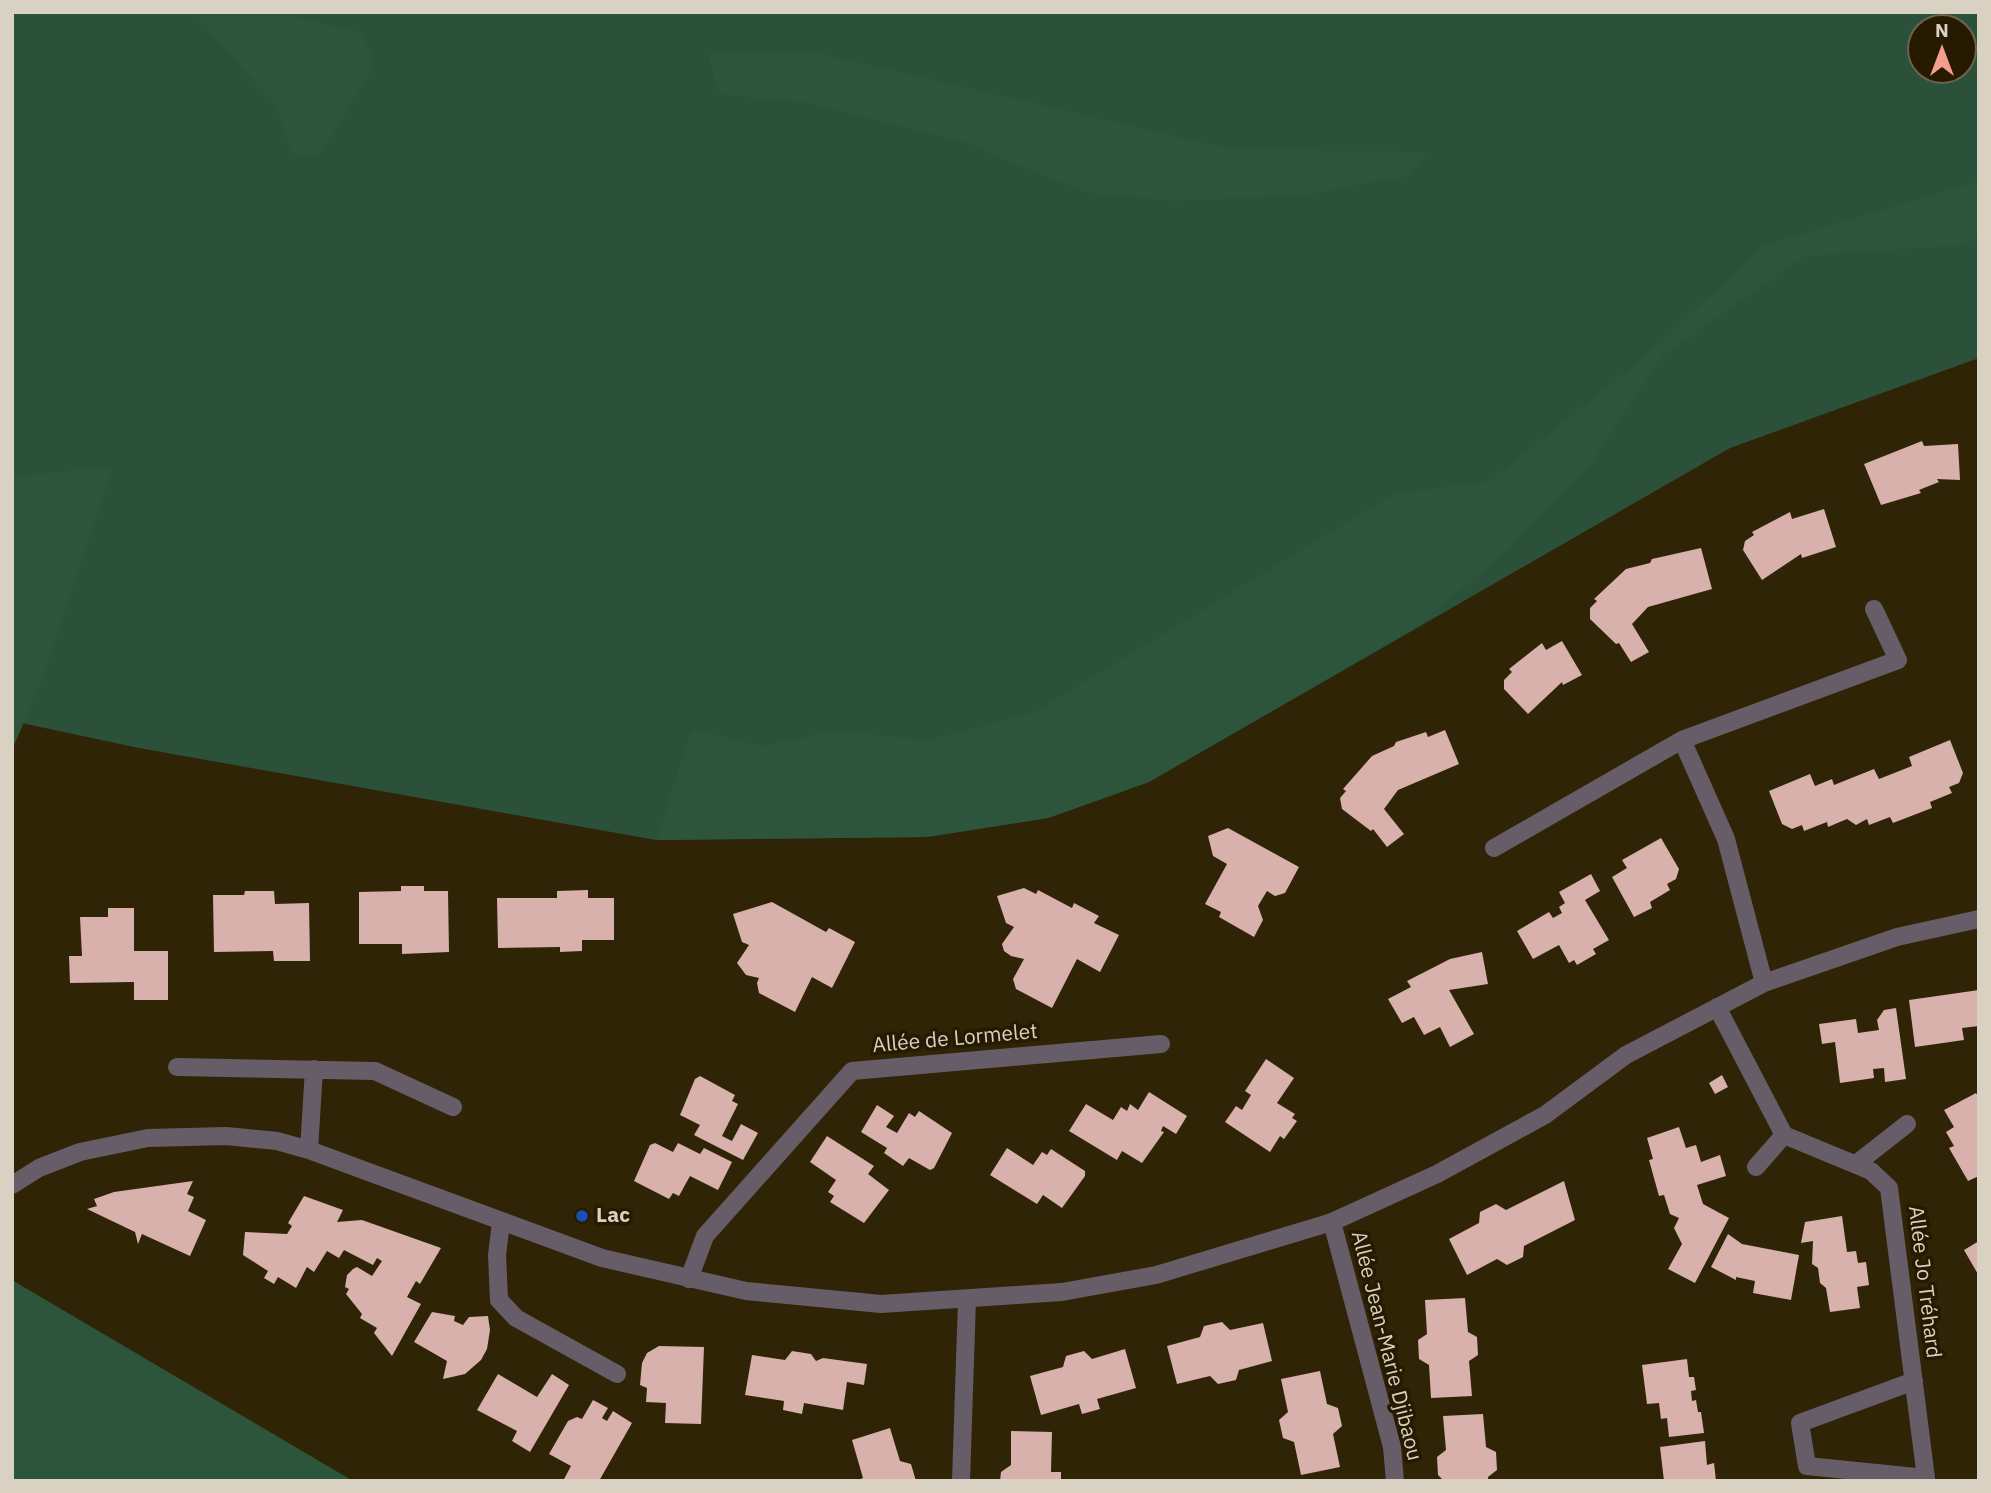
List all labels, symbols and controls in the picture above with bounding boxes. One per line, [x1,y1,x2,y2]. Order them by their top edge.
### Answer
north arrow [1907,14,1977,84]
text: N [1935,18,1949,42]
street label: Allée de Lormelet [871,1019,1039,1059]
place label: Lac [596,1203,630,1229]
street label: Allée Jo Tréhard [1902,1204,1946,1360]
marker: Lac [574,1208,590,1224]
street label: Allée Jean-Marie Djibaou [1345,1228,1427,1464]

